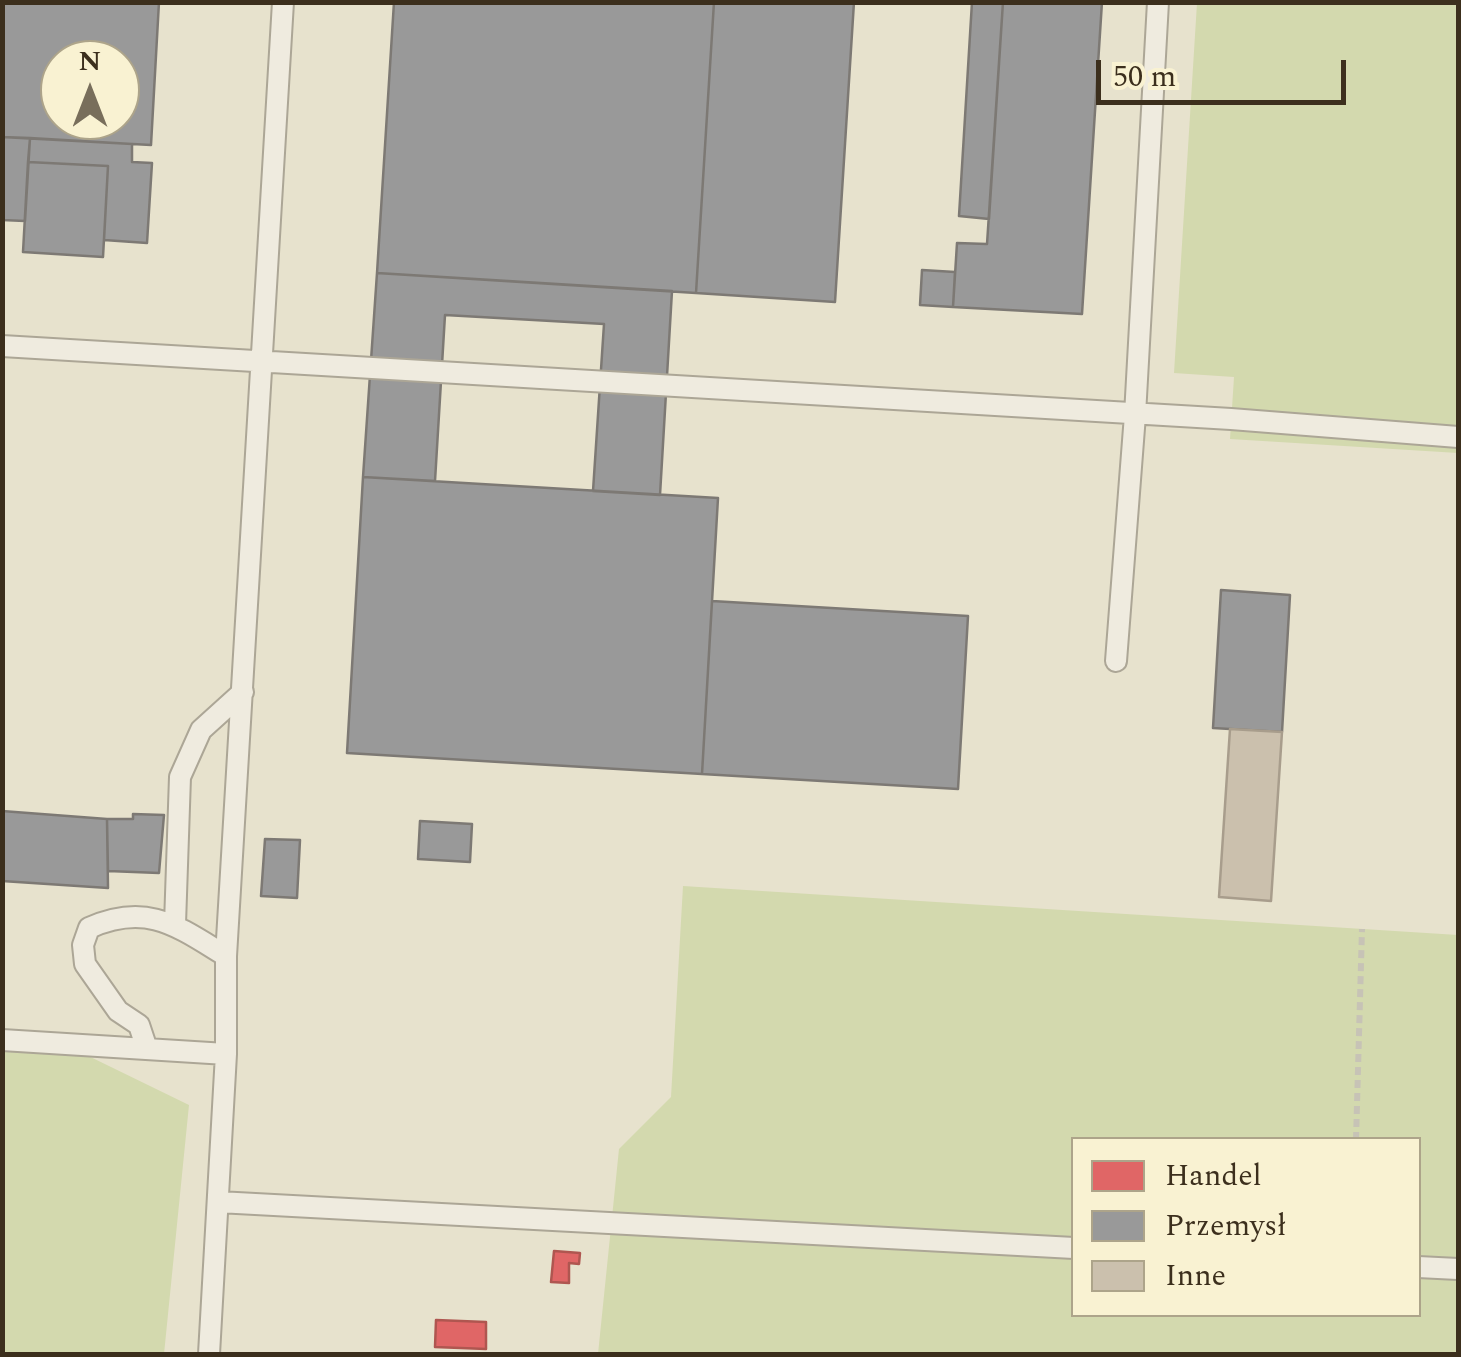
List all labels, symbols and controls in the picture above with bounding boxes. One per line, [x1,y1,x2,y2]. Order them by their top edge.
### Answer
north arrow [40,40,140,140]
text: N [79,40,101,83]
scale bar [1101,40,1351,102]
text: 50 m [1113,54,1176,100]
legend [1071,1137,1421,1317]
text: Handel [1165,1153,1262,1199]
text: Przemysł [1165,1203,1286,1249]
text: Inne [1165,1253,1226,1299]

